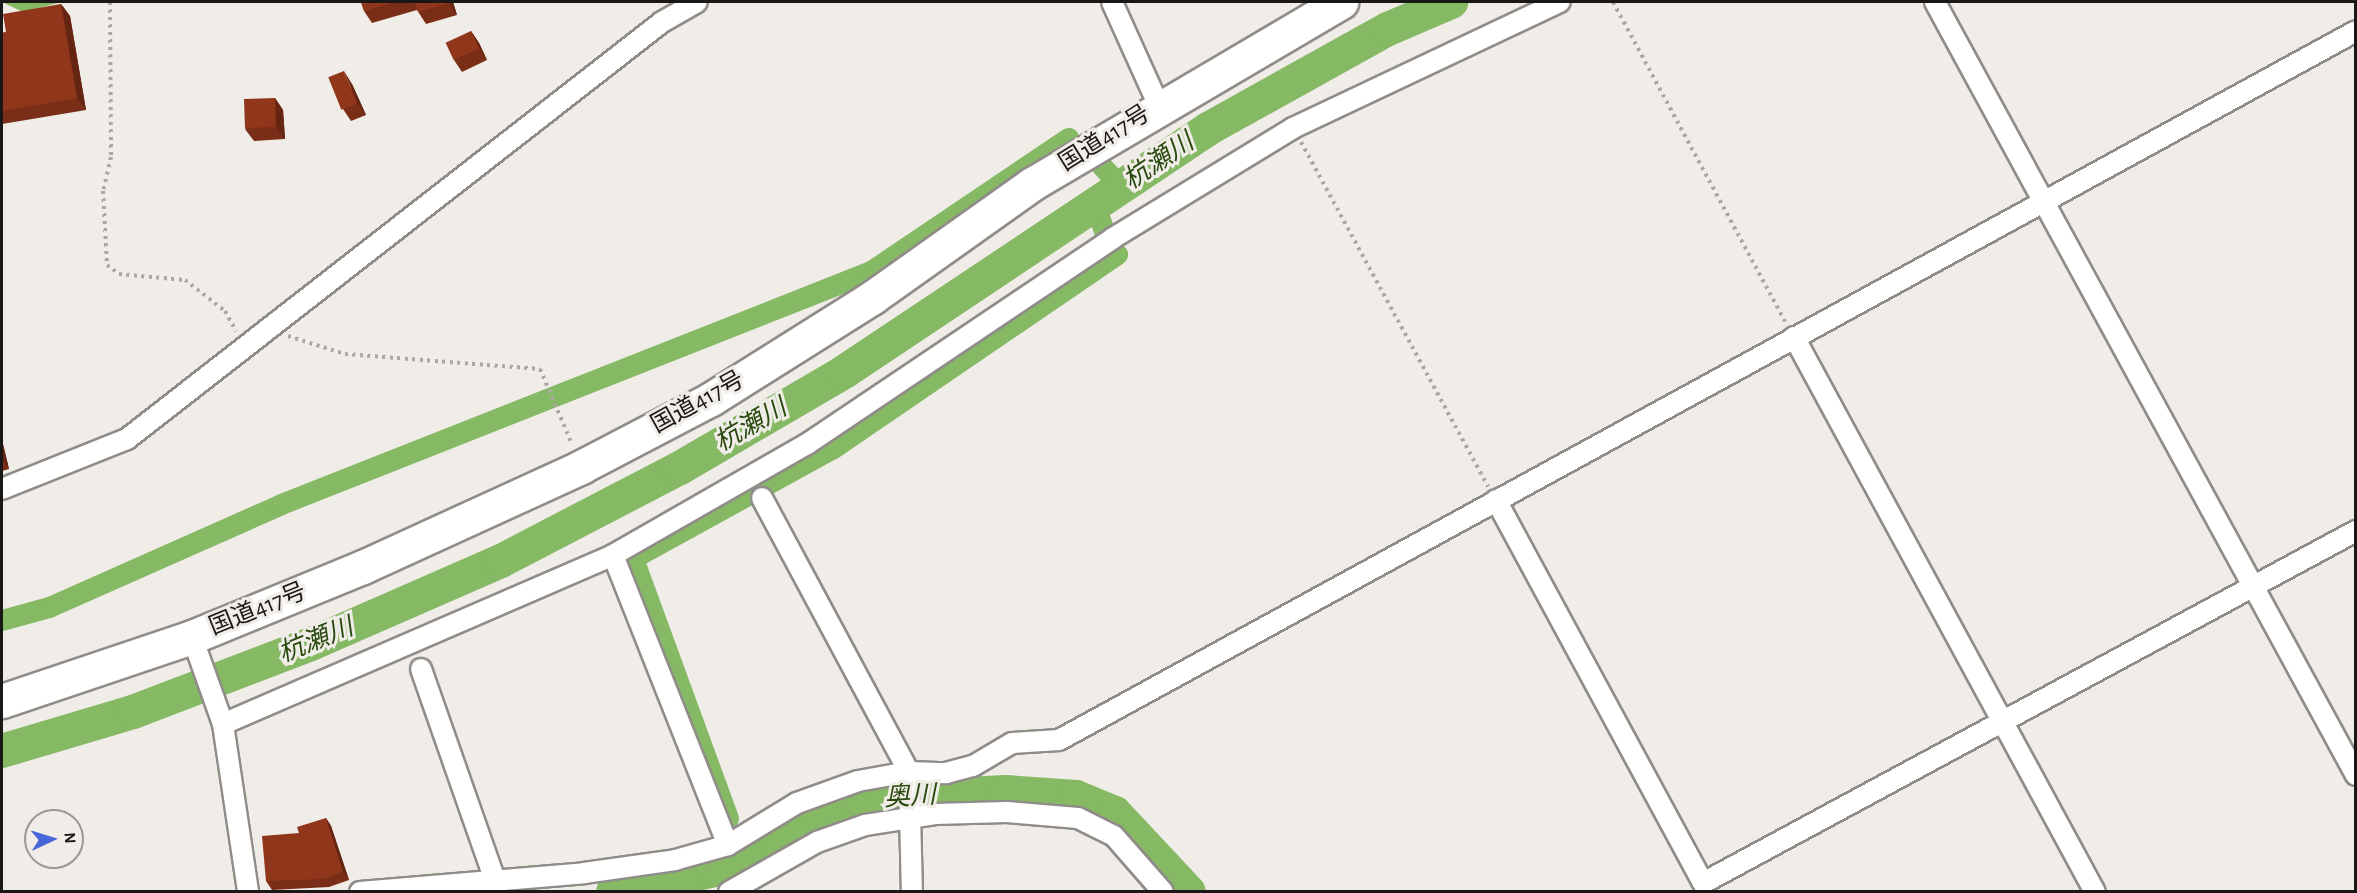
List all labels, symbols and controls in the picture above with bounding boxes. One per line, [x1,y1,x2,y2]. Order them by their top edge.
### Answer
street label: 国道417号 [1054,100,1156,178]
water label: 杭瀬川 [1118,127,1200,197]
street label: 国道417号 [646,366,750,440]
water label: 杭瀬川 [709,393,793,459]
street label: 国道417号 [205,578,311,642]
water label: 杭瀬川 [274,612,358,670]
water label: 奥川 [883,780,937,814]
north arrow [24,809,84,869]
text: N [62,832,78,844]

